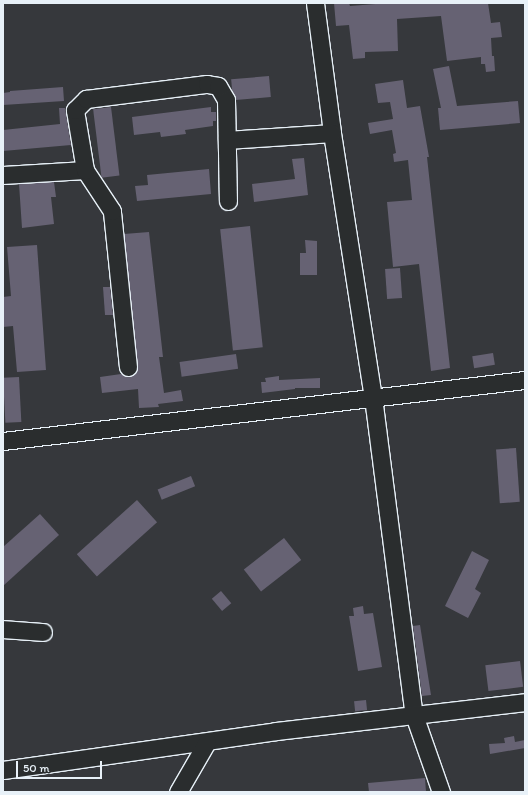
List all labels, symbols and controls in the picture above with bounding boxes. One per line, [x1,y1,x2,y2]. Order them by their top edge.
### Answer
scale bar [18,753,104,779]
text: 50 m [23,761,49,775]

